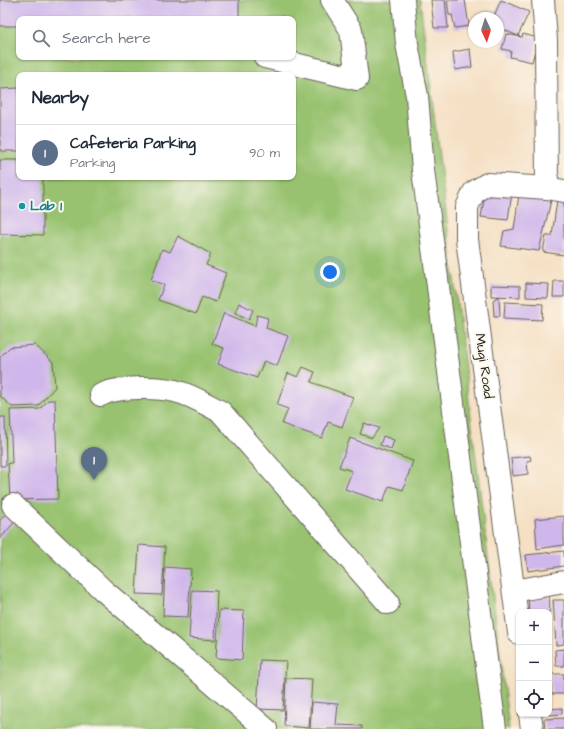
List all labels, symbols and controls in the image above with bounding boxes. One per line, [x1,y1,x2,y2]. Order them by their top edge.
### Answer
north arrow [468,12,504,48]
search box [16,16,296,60]
icon: search [30,27,52,49]
text: Search here [62,28,151,49]
text: Nearby [32,86,89,110]
text: Cafeteria Parking [70,133,196,154]
text: 1 [44,144,46,162]
text: 90 m [249,144,280,162]
text: Parking [70,154,115,172]
place label: Lab 1 [30,196,62,216]
marker: Lab 1 [17,201,27,211]
your location [320,262,340,282]
street label: Mugi Road [470,332,498,400]
pin: 1 [81,447,107,480]
map controls [516,609,552,717]
button: + [516,609,552,645]
button: − [516,645,552,681]
button: locate [516,681,552,717]

